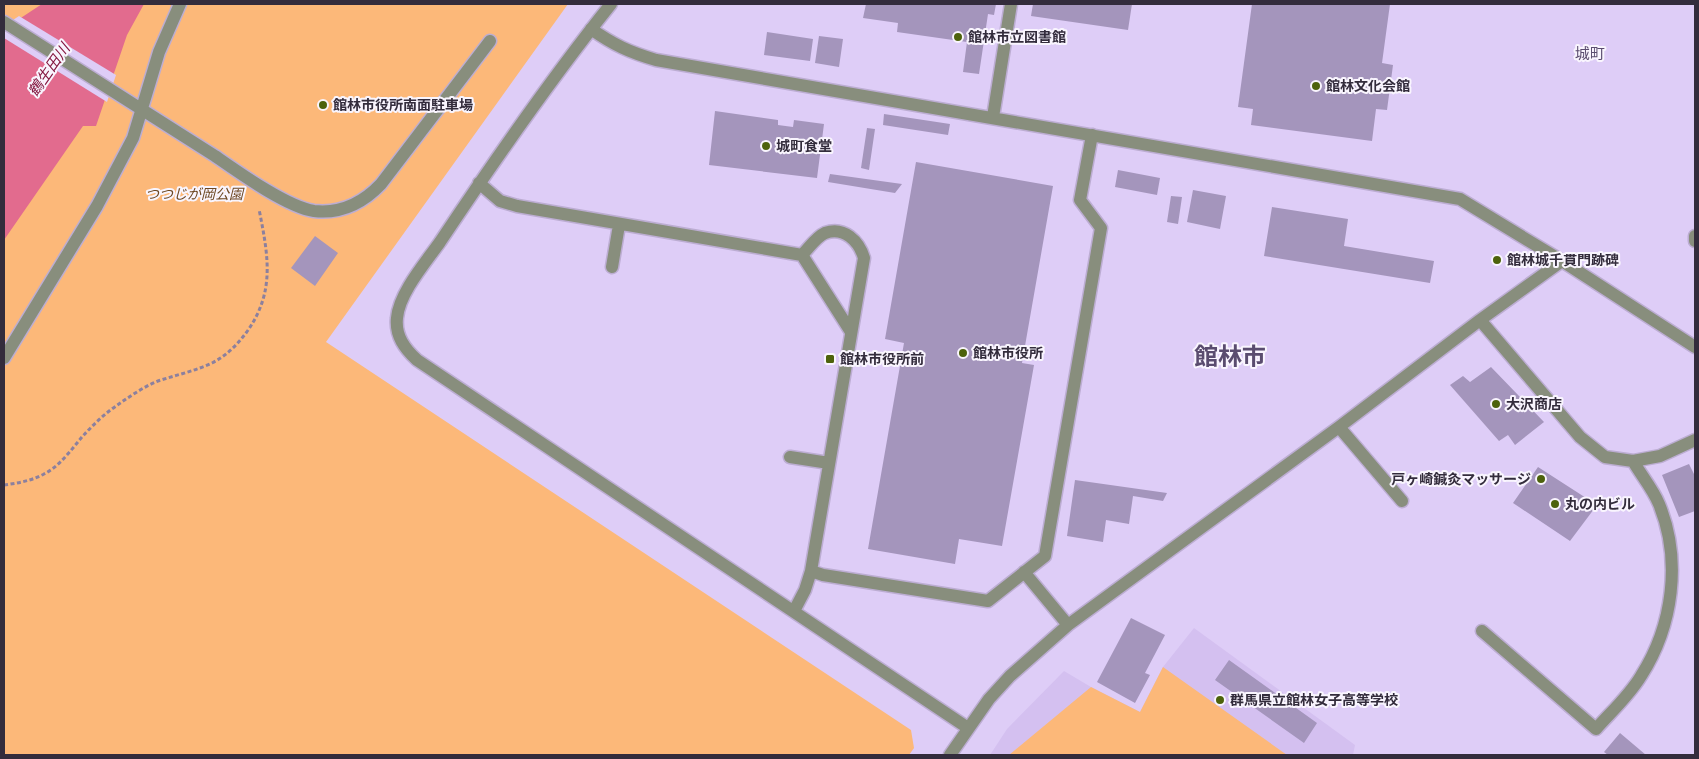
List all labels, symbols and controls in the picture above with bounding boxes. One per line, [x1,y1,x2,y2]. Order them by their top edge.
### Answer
place label: 館林市立図書館 [968,26,1066,46]
marker: 館林市立図書館 [952,31,964,43]
water label: 鶴生田川 [22,37,75,100]
district label: 城町 [1575,42,1605,63]
place label: 館林文化会館 [1326,75,1410,95]
marker: 館林文化会館 [1310,80,1322,92]
place label: 館林市役所南面駐車場 [333,94,473,114]
marker: 館林市役所南面駐車場 [317,99,329,111]
place label: 城町食堂 [776,135,832,155]
marker: 城町食堂 [760,140,772,152]
park label: つつじが岡公園 [145,183,245,203]
place label: 館林城千貫門跡碑 [1507,249,1619,269]
marker: 館林城千貫門跡碑 [1491,254,1503,266]
district label: 館林市 [1194,337,1266,372]
place label: 館林市役所 [973,342,1043,362]
marker: 館林市役所 [957,347,969,359]
place label: 館林市役所前 [840,348,924,368]
marker: 館林市役所前 [824,353,836,365]
place label: 大沢商店 [1506,393,1562,413]
marker: 大沢商店 [1490,398,1502,410]
place label: 戸ヶ崎鍼灸マッサージ [1391,468,1531,488]
marker: 戸ヶ崎鍼灸マッサージ [1535,473,1547,485]
place label: 丸の内ビル [1565,493,1635,513]
marker: 丸の内ビル [1549,498,1561,510]
place label: 群馬県立館林女子高等学校 [1230,689,1398,709]
marker: 群馬県立館林女子高等学校 [1214,694,1226,706]

